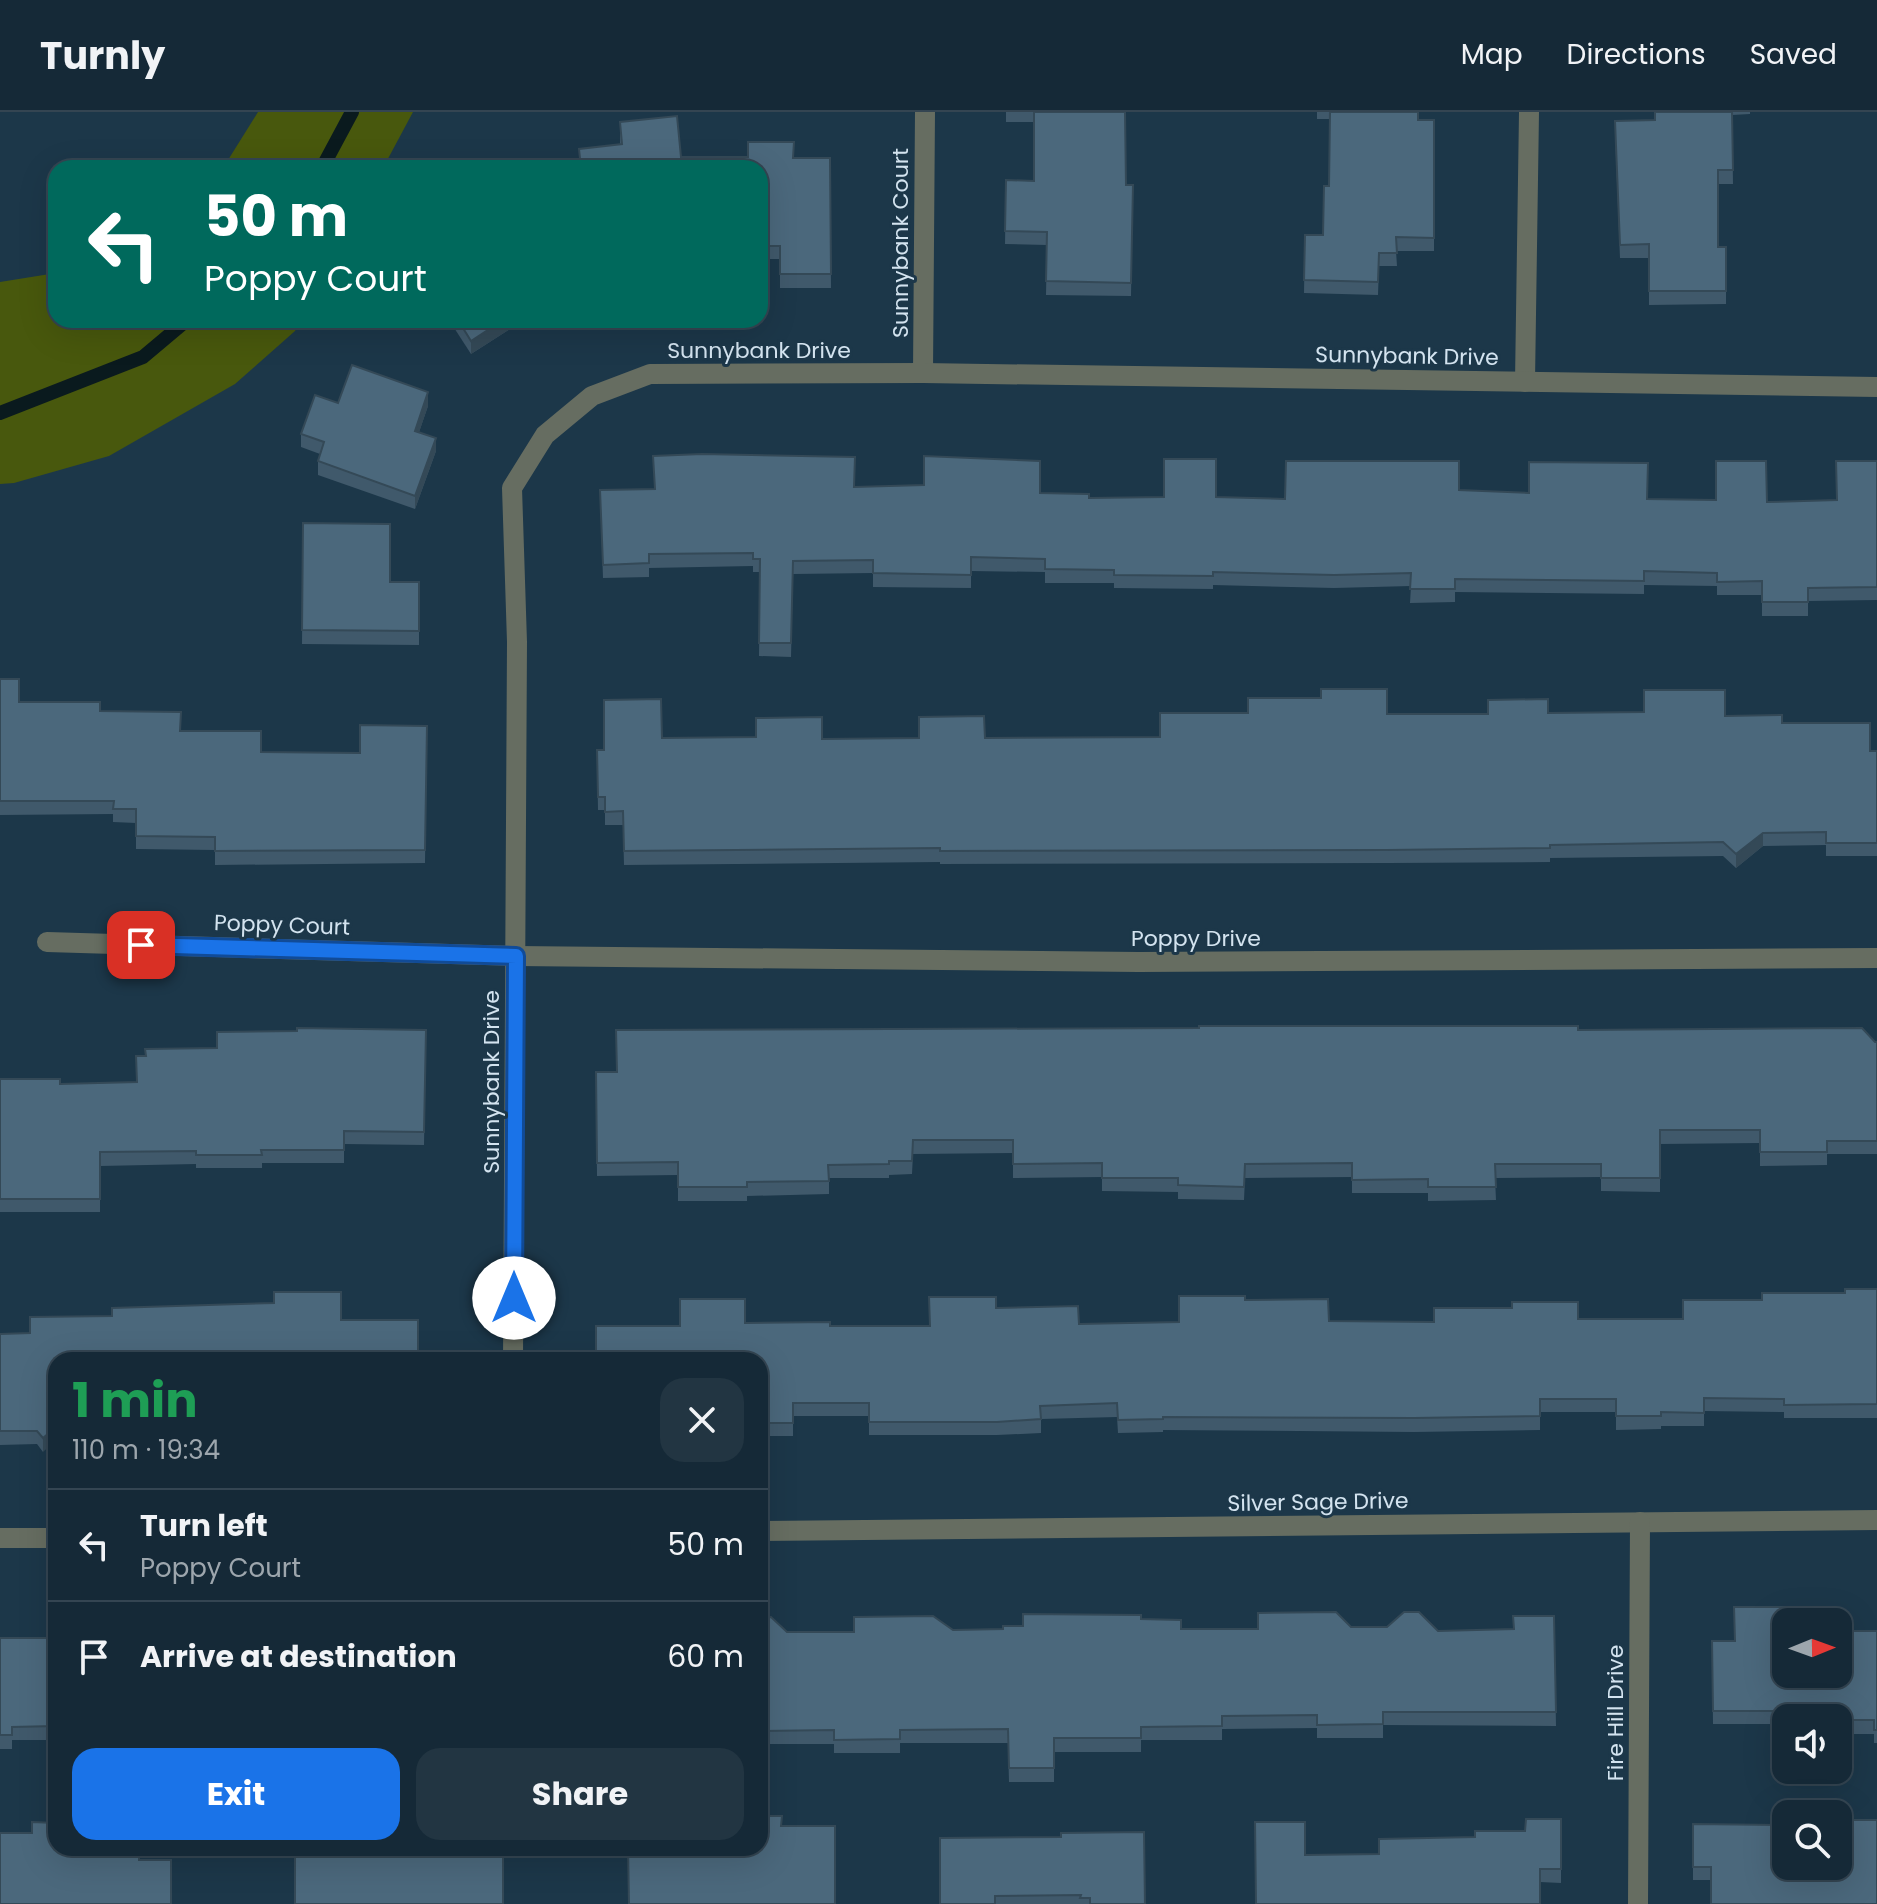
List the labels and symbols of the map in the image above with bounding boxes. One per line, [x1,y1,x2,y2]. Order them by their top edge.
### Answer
street label: Sunnybank Court [885,148,916,338]
street label: Sunnybank Drive [667,335,851,366]
street label: Sunnybank Drive [1315,339,1499,373]
street label: Poppy Court [213,907,351,943]
pin [107,911,175,979]
street label: Poppy Drive [1131,923,1261,954]
street label: Sunnybank Drive [476,990,507,1174]
position arrow [472,1256,556,1340]
street label: Silver Sage Drive [1227,1485,1409,1519]
north arrow [1772,1608,1852,1688]
street label: Fire Hill Drive [1600,1645,1631,1781]

